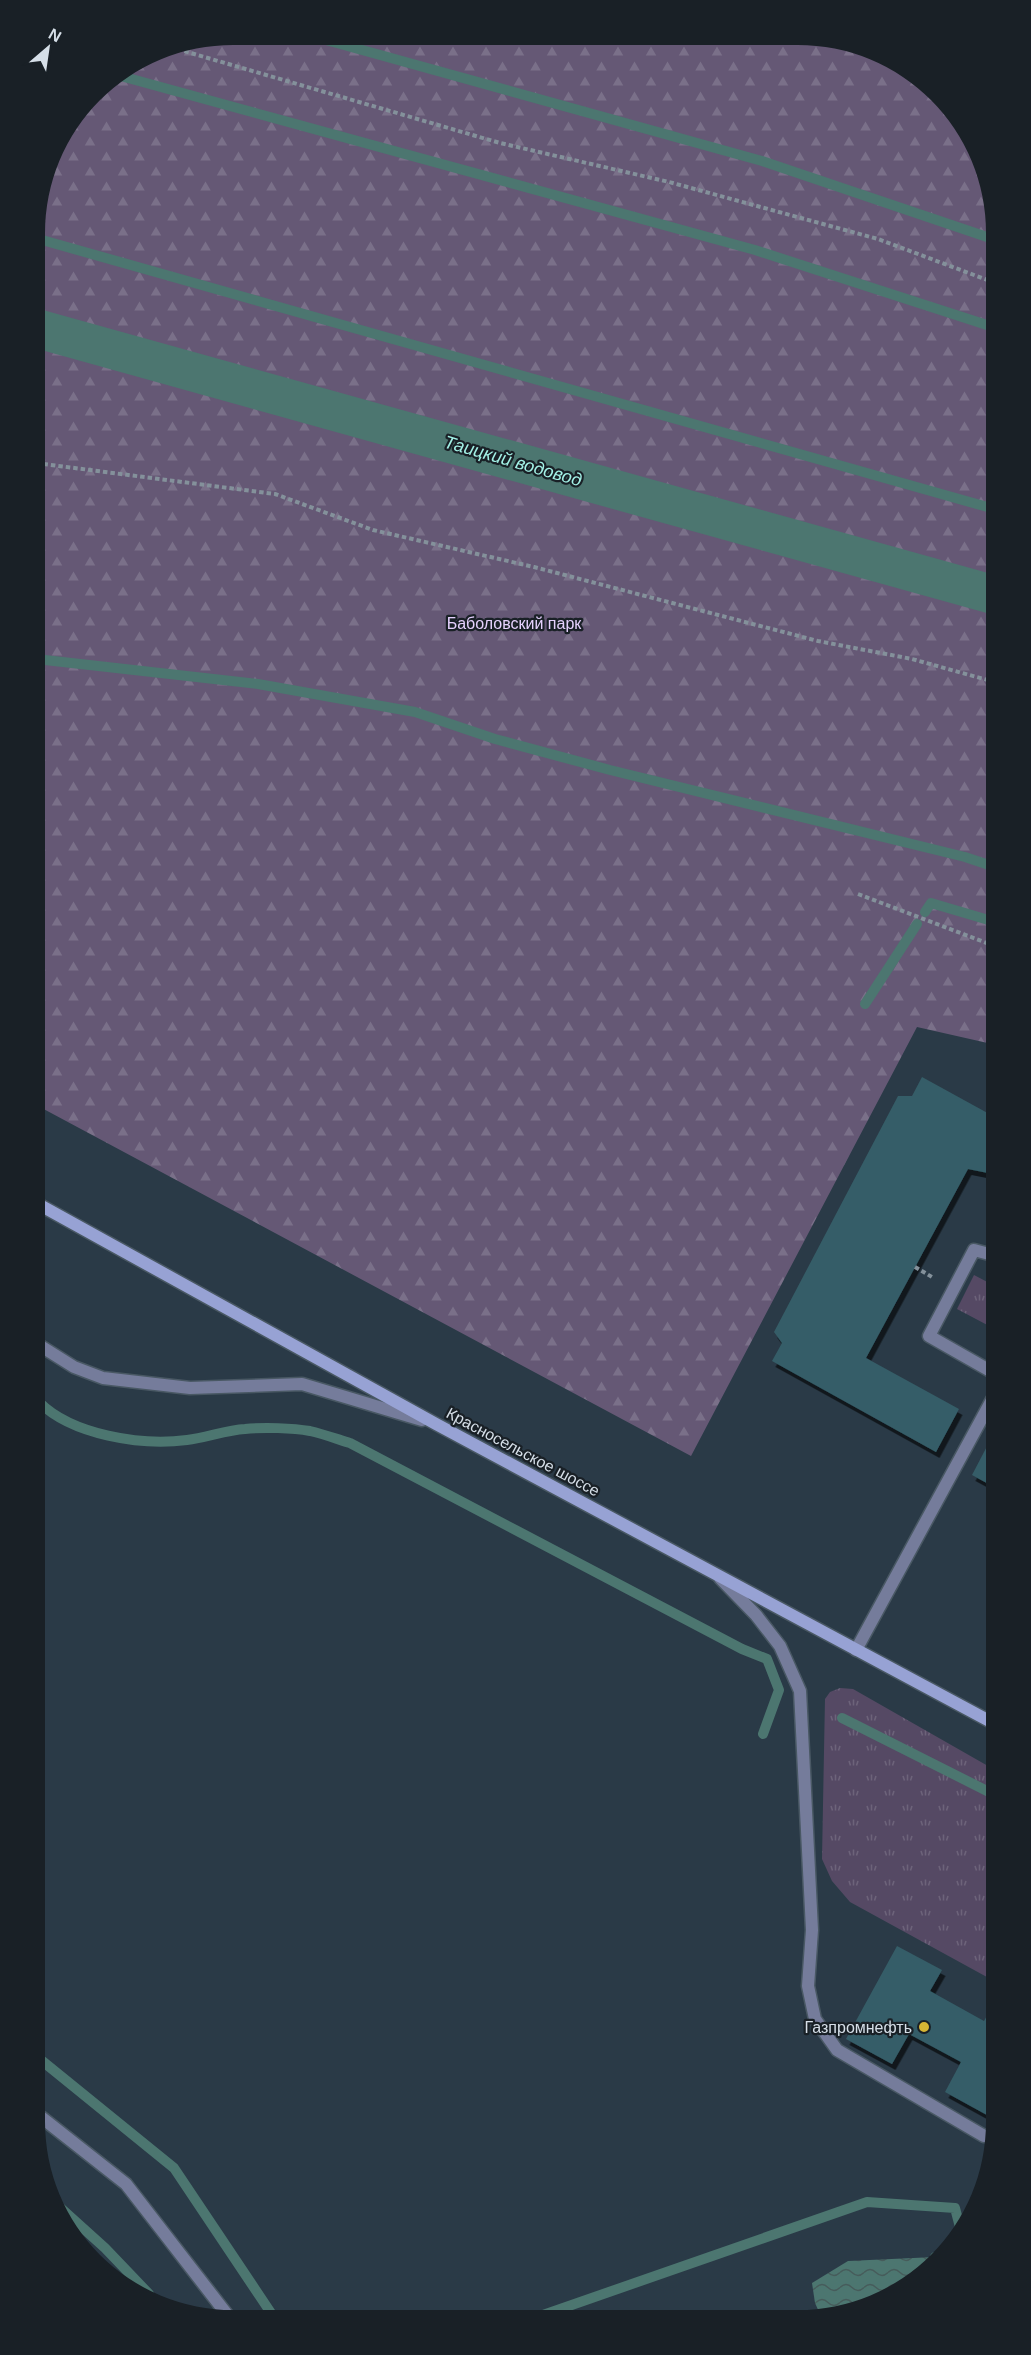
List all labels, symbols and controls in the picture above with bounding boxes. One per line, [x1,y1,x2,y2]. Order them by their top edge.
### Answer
north arrow [18,18,78,78]
text: N [46,25,64,46]
water label: Таицкий водовод [442,432,584,490]
park label: Баболовский парк [447,615,582,632]
street label: Красносельское шоссе [444,1404,603,1500]
place label: Газпромнефть [805,2019,912,2036]
marker: Газпромнефть [917,2020,931,2034]

